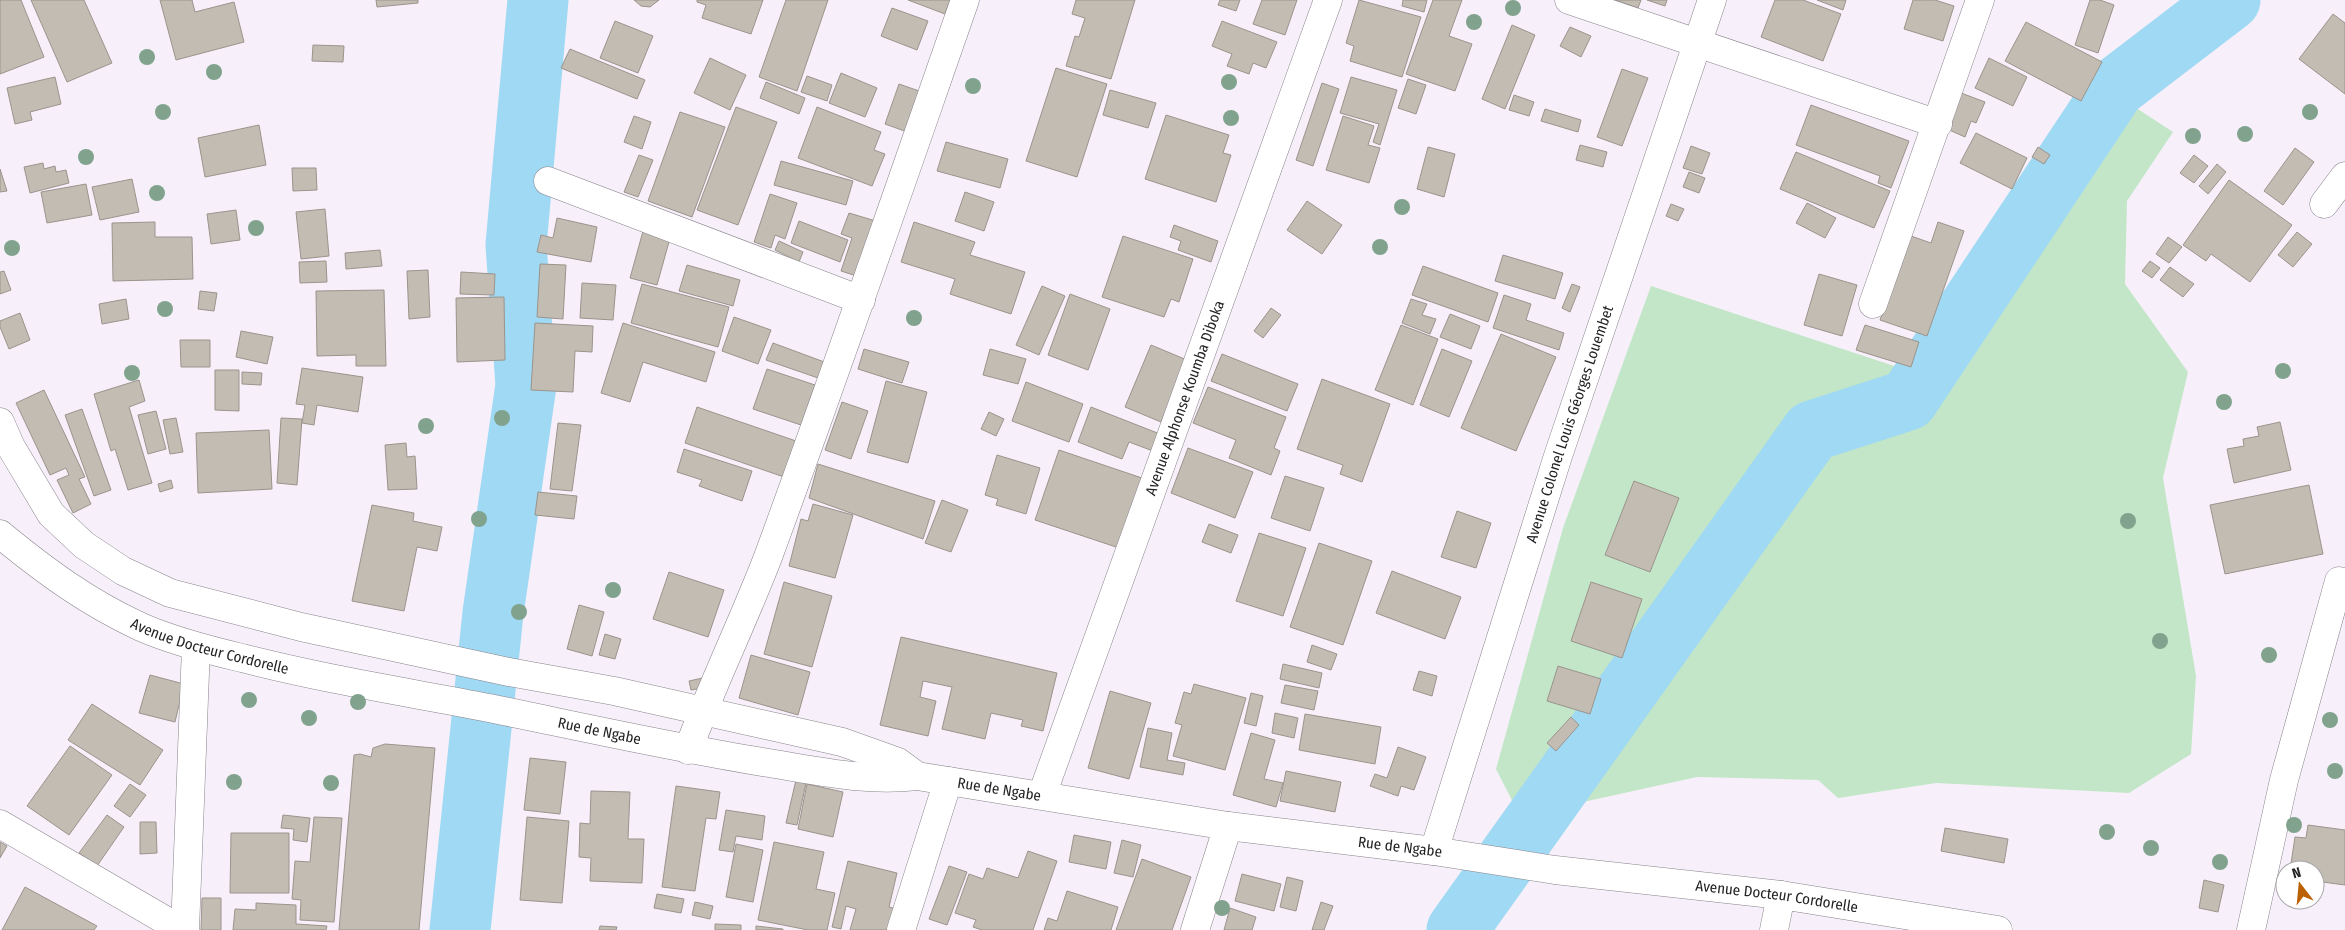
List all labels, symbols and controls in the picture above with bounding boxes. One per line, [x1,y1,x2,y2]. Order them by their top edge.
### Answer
street label: Avenue Alphonse Koumba Diboka [1142,298,1228,498]
street label: Avenue Colonel Louis Géorges Louembet [1522,303,1617,545]
street label: Avenue Docteur Cordorelle [128,614,290,678]
street label: Rue de Ngabe [556,714,643,748]
street label: Rue de Ngabe [956,774,1042,805]
street label: Rue de Ngabe [1357,833,1443,861]
north arrow [2275,860,2325,910]
text: N [2290,864,2303,882]
street label: Avenue Docteur Cordorelle [1694,877,1859,916]

